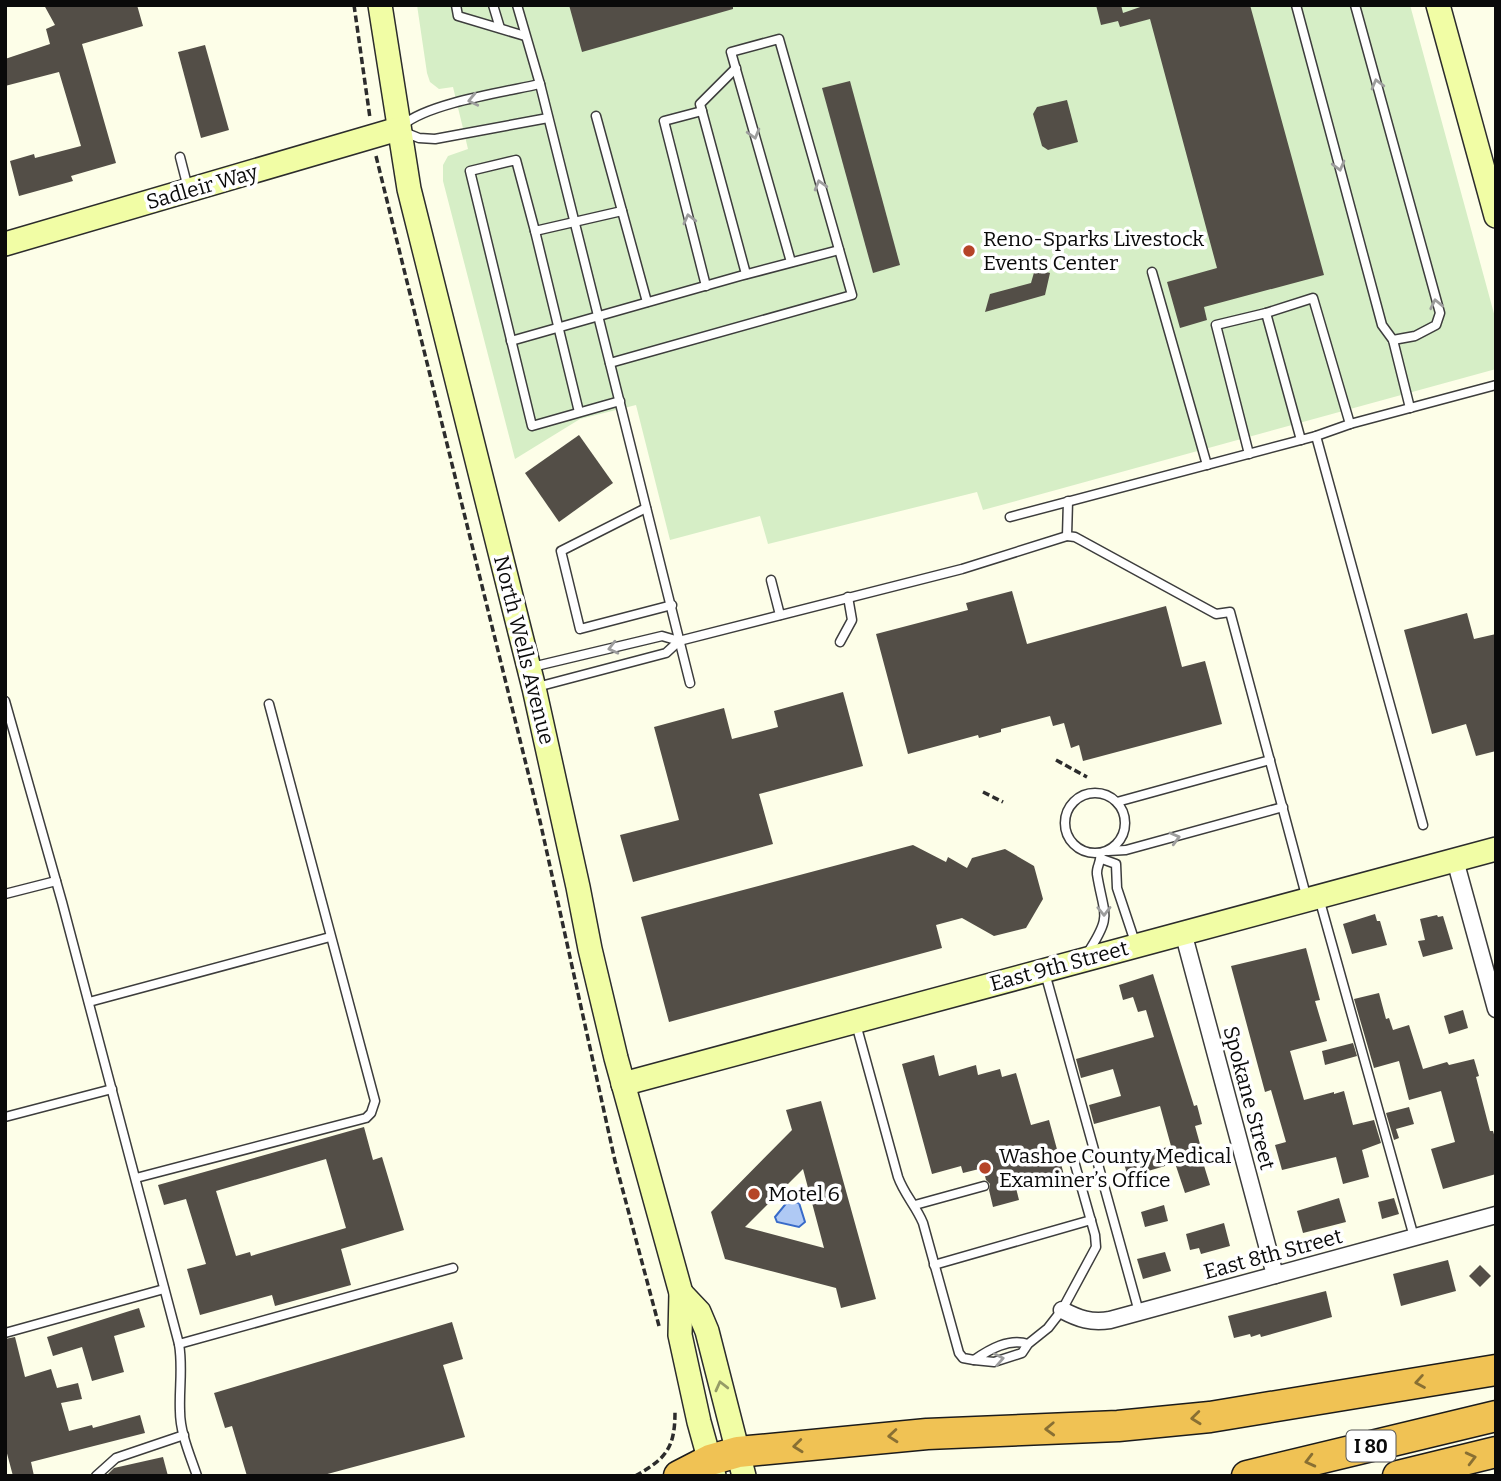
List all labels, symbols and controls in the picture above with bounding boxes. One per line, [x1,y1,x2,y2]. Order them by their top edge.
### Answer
one-way arrow [1371,78,1385,90]
one-way arrow [467,91,479,106]
one-way arrow [746,128,761,140]
street label: Sadleir Way [143,158,262,215]
one-way arrow [1331,160,1345,172]
one-way arrow [814,179,829,191]
one-way arrow [683,214,697,226]
place label: Reno-Sparks Livestock Events Center [983,226,1204,276]
marker: Reno-Sparks Livestock Events Center [961,243,977,259]
one-way arrow [1430,298,1445,310]
street label: North Wells Avenue [488,553,560,747]
one-way arrow [607,640,619,654]
one-way arrow [1169,832,1181,846]
one-way arrow [1096,906,1111,917]
street label: East 9th Street [987,935,1131,997]
street label: Spokane Street [1217,1023,1281,1173]
place label: Washoe County Medical Examiner’s Office [999,1143,1232,1193]
marker: Washoe County Medical Examiner’s Office [977,1160,993,1176]
place label: Motel 6 [768,1181,840,1207]
marker: Motel 6 [746,1186,762,1202]
street label: East 8th Street [1201,1223,1345,1285]
one-way arrow [993,1352,1005,1367]
one-way arrow [1415,1374,1426,1389]
one-way arrow [715,1380,729,1392]
one-way arrow [1190,1410,1201,1425]
one-way arrow [1044,1421,1055,1436]
one-way arrow [887,1428,898,1443]
road number: I 80 [1346,1430,1396,1462]
one-way arrow [792,1438,804,1453]
one-way arrow [1304,1452,1316,1467]
one-way arrow [1465,1452,1477,1466]

